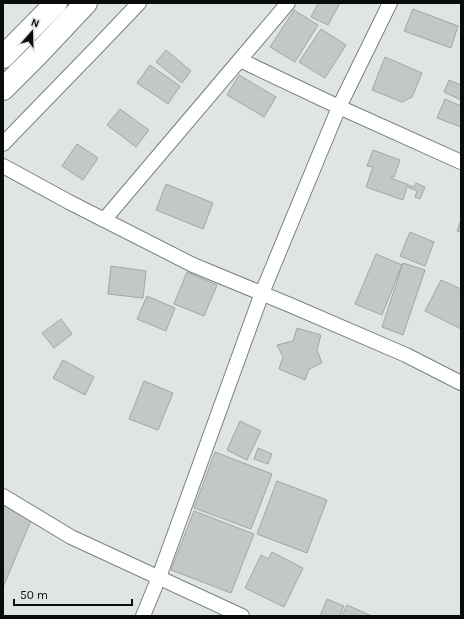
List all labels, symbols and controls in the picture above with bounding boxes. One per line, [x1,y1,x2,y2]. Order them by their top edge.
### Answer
north arrow [12,12,52,52]
text: N [29,16,41,31]
scale bar [14,581,132,607]
text: 50 m [20,588,48,602]

